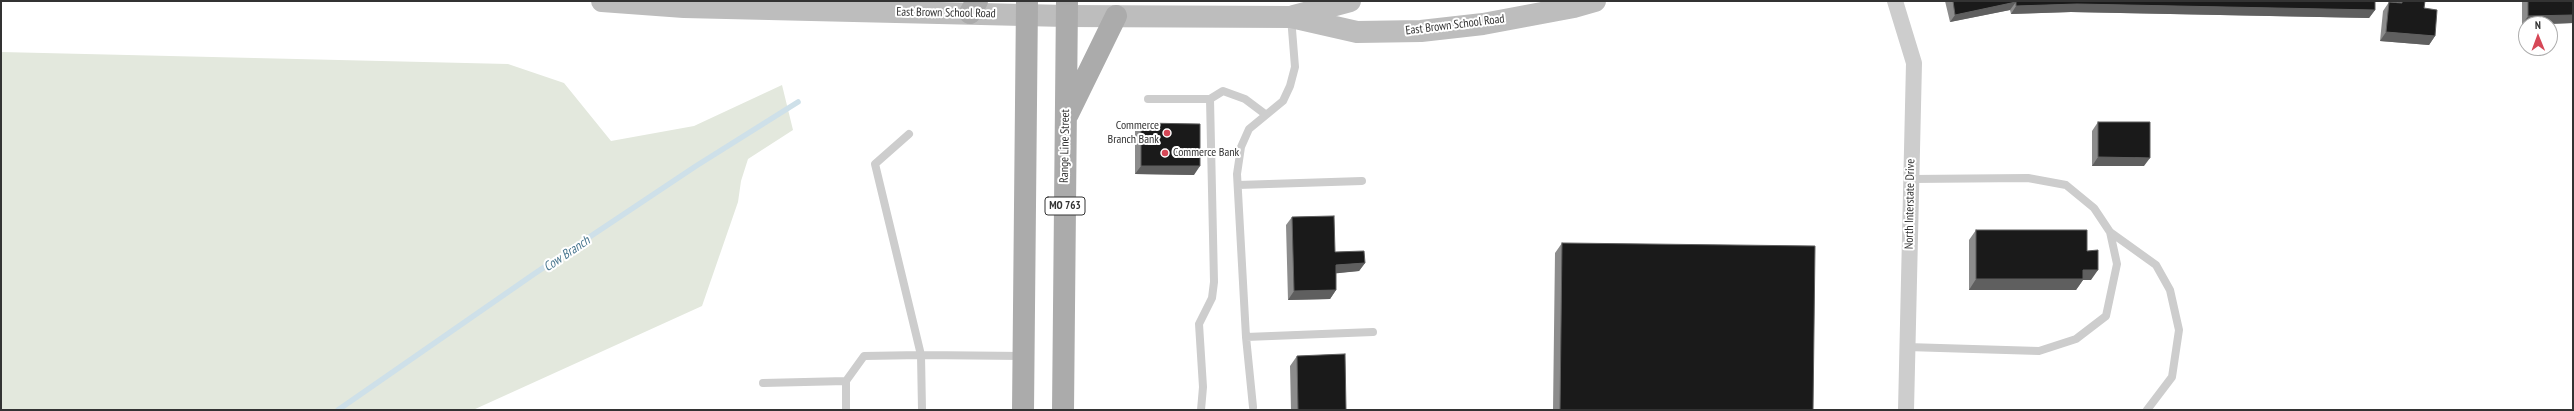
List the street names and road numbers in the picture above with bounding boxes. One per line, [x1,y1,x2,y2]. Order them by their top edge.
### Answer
street label: East Brown School Road [896,5,996,21]
street label: East Brown School Road [1405,12,1505,38]
street label: Range Line Street [1057,109,1073,183]
street label: North Interstate Drive [1902,159,1918,249]
road number: MO 763 [1045,197,1085,215]

